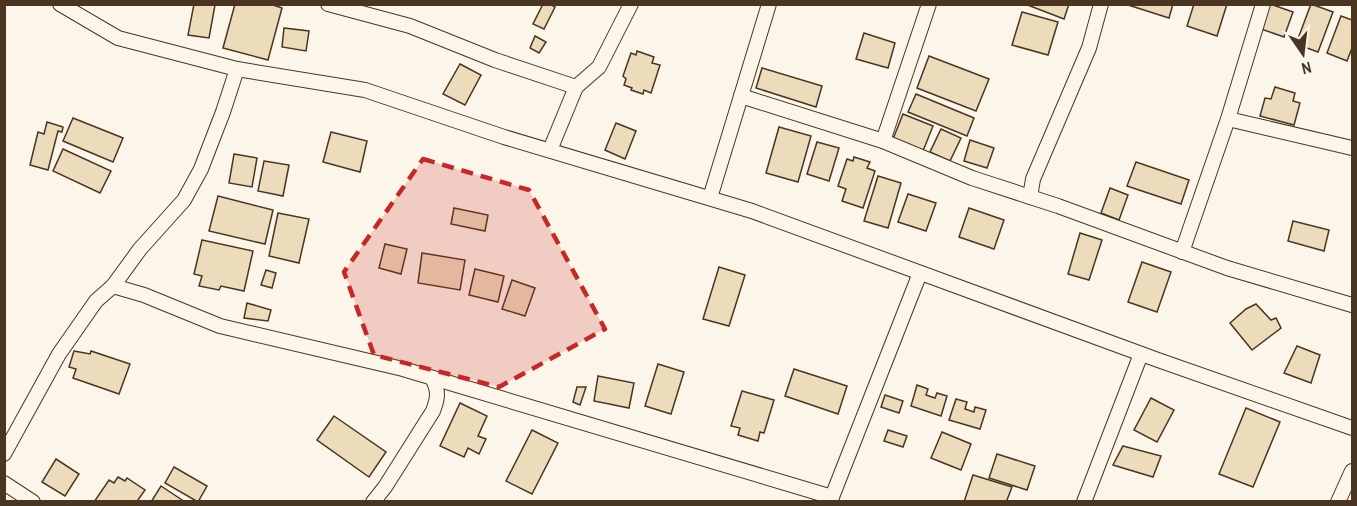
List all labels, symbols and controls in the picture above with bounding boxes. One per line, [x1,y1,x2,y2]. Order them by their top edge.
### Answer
north arrow [1273,24,1333,84]
text: N [1299,57,1314,80]

